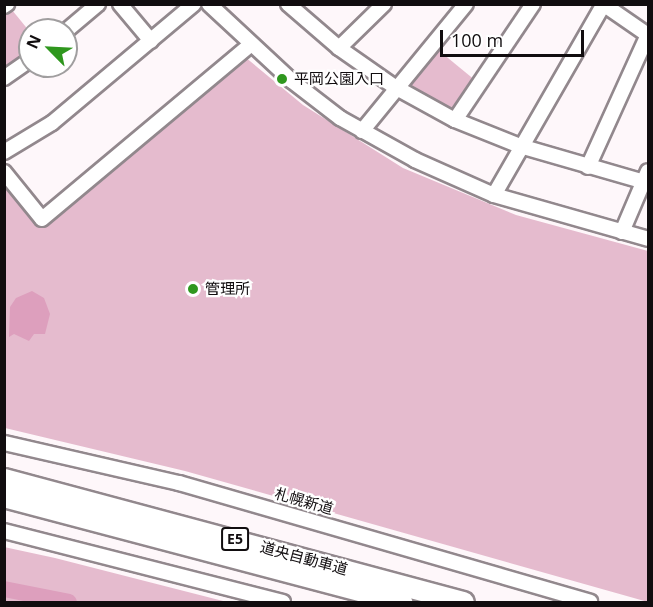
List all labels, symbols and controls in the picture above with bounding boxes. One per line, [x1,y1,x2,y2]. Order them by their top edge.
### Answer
north arrow [18,18,78,78]
scale bar [443,18,587,56]
text: 100 m [451,28,503,52]
text: N [21,31,46,52]
place label: 平岡公園入口 [294,70,384,88]
marker: 平岡公園入口 [275,72,289,86]
place label: 管理所 [205,280,250,298]
marker: 管理所 [186,282,200,296]
street label: 札幌新道 [273,484,335,518]
road number: E5 [220,528,250,550]
street label: 道央自動車道 [258,538,350,578]

